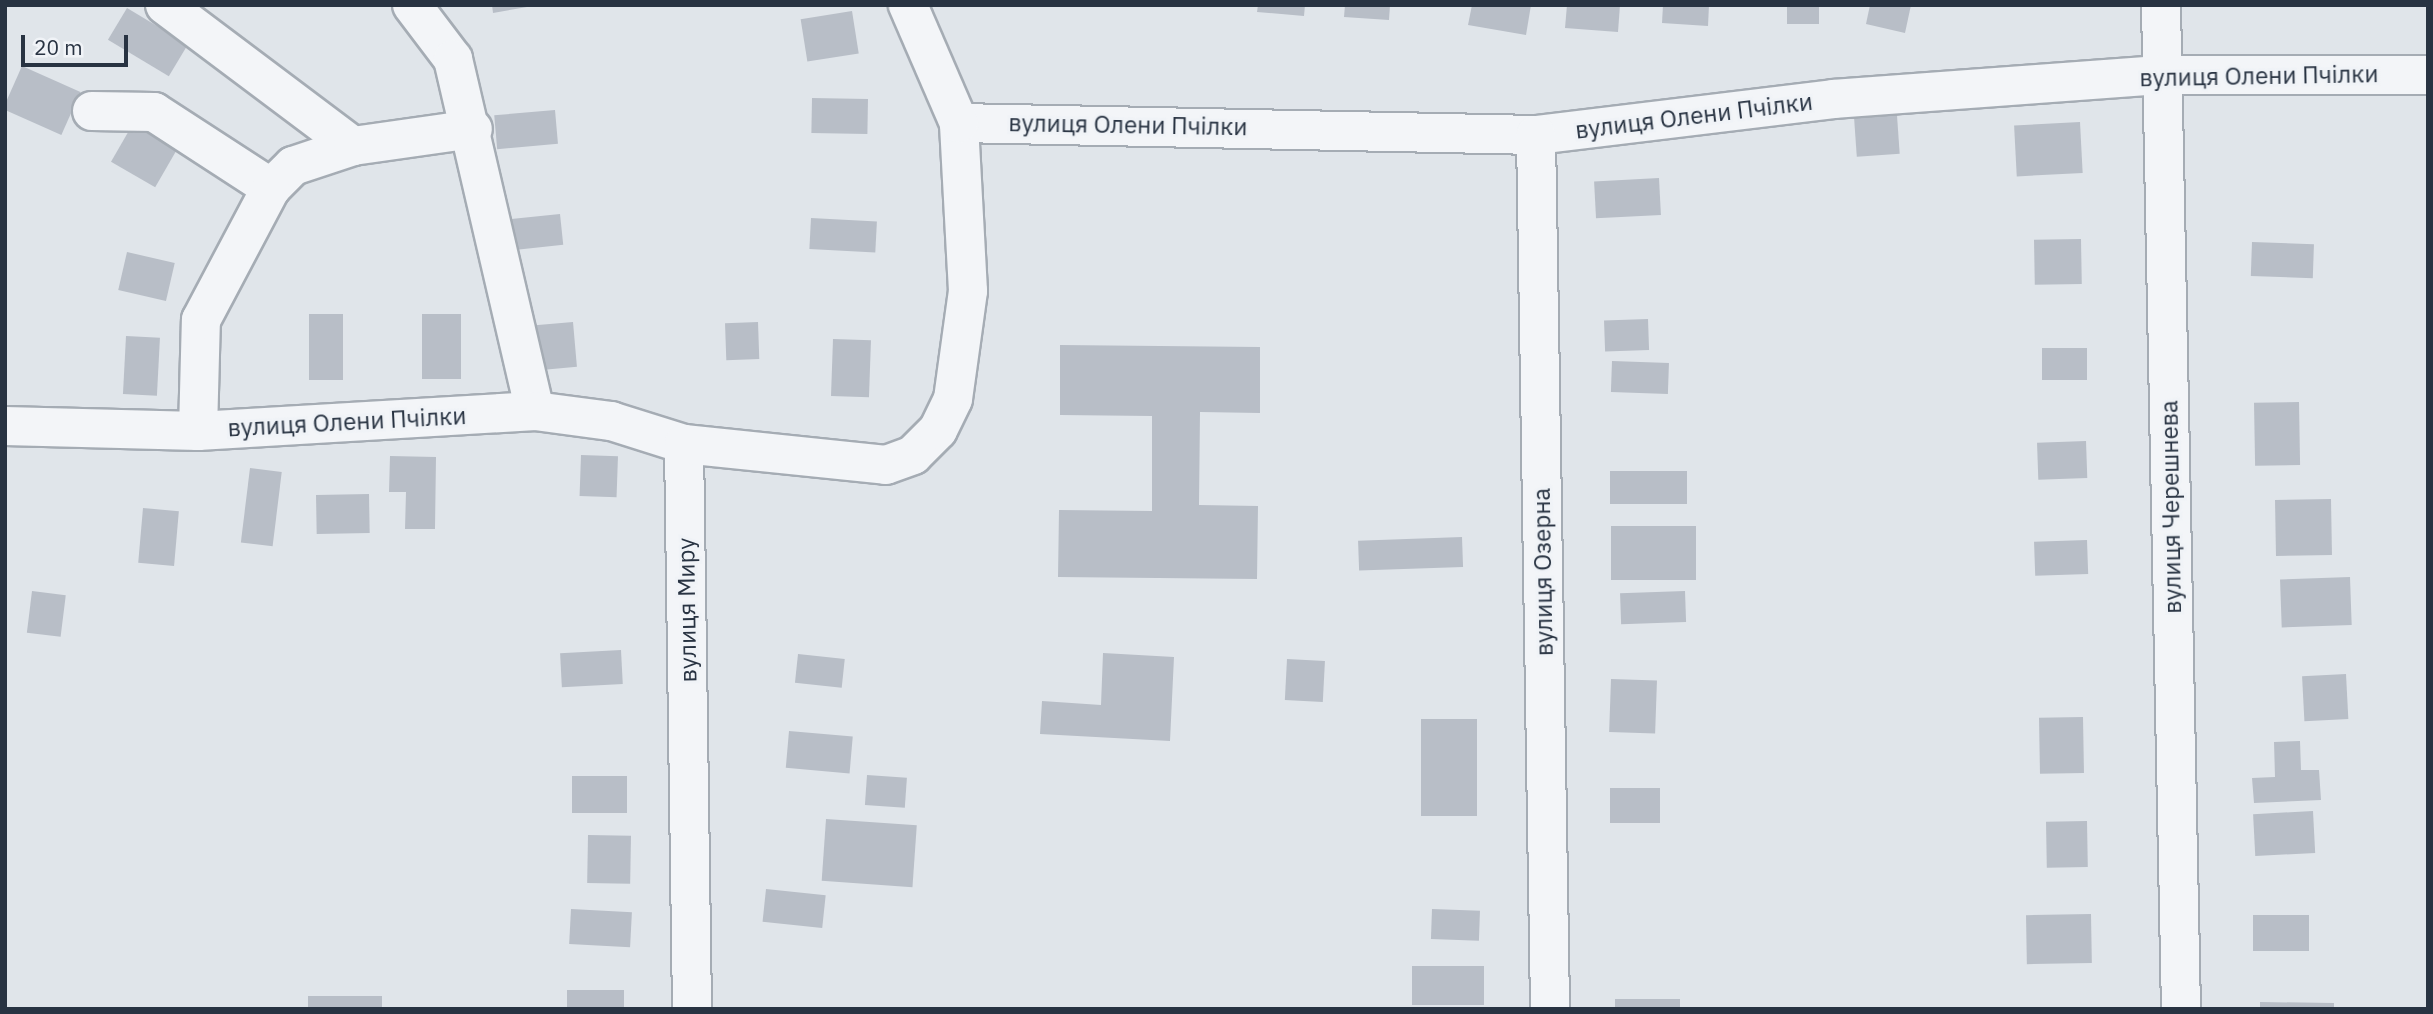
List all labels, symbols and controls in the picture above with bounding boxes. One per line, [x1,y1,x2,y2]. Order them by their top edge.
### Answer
scale bar [24,21,131,65]
text: 20 m [34,33,83,61]
street label: вулиця Олени Пчілки [2139,60,2379,92]
street label: вулиця Олени Пчілки [1574,87,1814,145]
street label: вулиця Олени Пчілки [1008,109,1248,141]
street label: вулиця Черешнева [2155,400,2187,614]
street label: вулиця Олени Пчілки [227,401,467,443]
street label: вулиця Озерна [1527,488,1559,656]
street label: вулиця Миру [671,537,703,683]

